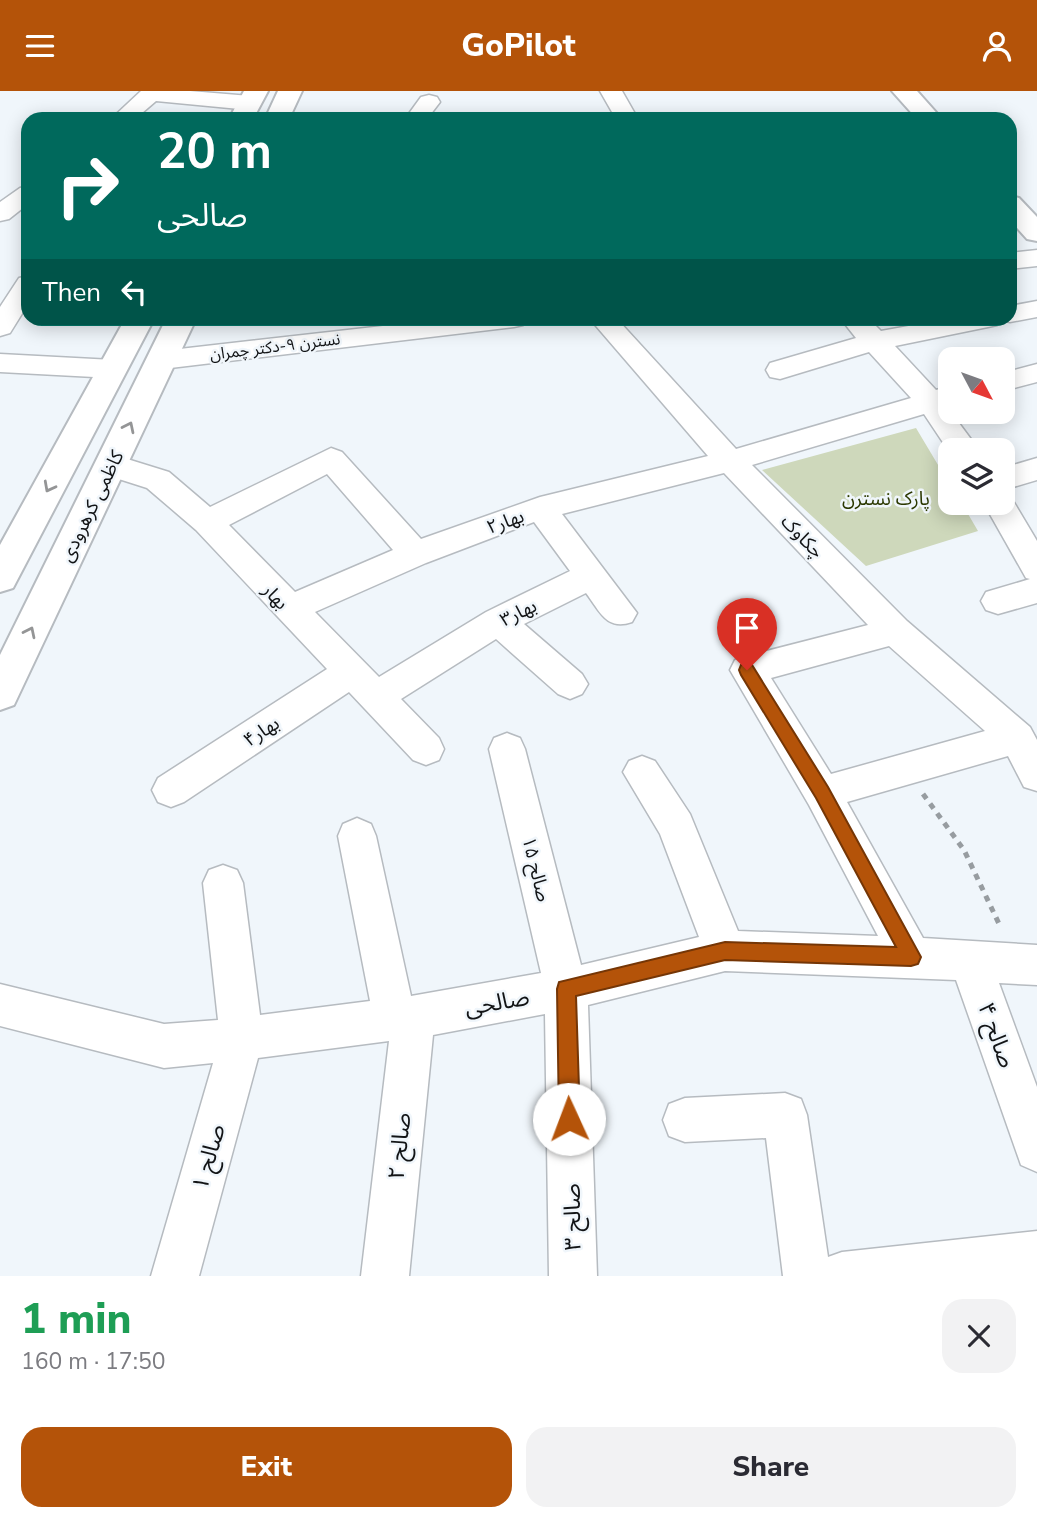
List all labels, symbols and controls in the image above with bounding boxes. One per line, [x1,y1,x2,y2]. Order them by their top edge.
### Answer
text: GoPilot [461,24,576,67]
icon: menu [21,27,59,65]
icon: person [978,27,1016,65]
text: 20 m [157,118,272,185]
icon: right [42,140,133,231]
text: صالحی [157,194,247,237]
icon: left [115,273,153,311]
text: Then [42,275,101,310]
street label: نسترن ۹-دکتر چمران [209,328,342,366]
north arrow [938,347,1015,423]
map controls [938,347,1015,515]
one-way arrow [121,422,135,434]
button: layers [938,438,1015,515]
street label: کاظمی کرهرودی [54,445,131,567]
one-way arrow [44,480,58,492]
park label: پارک نسترن [842,486,930,512]
street label: بهار۲ [483,503,528,541]
street label: چکاوک [775,509,830,564]
street label: بهار [256,577,294,616]
street label: بهار۳ [496,593,541,633]
pin [717,598,777,670]
icon: arrive [728,609,766,647]
one-way arrow [21,627,35,639]
street label: بهار۴ [238,711,285,753]
street label: صالح ۱۵ [514,834,557,905]
street label: صالحی [462,982,532,1023]
street label: صالح ۴ [969,998,1023,1072]
position arrow [532,1082,606,1156]
street label: صالح ۲ [381,1111,419,1181]
street label: صالح ۱ [184,1120,234,1194]
street label: صالح ۳ [556,1183,590,1251]
text: 1 min [21,1291,131,1348]
button: close [942,1299,1016,1373]
text: 160 m · 17:50 [21,1346,166,1377]
button: Exit [21,1427,512,1507]
button: Share [526,1427,1016,1507]

